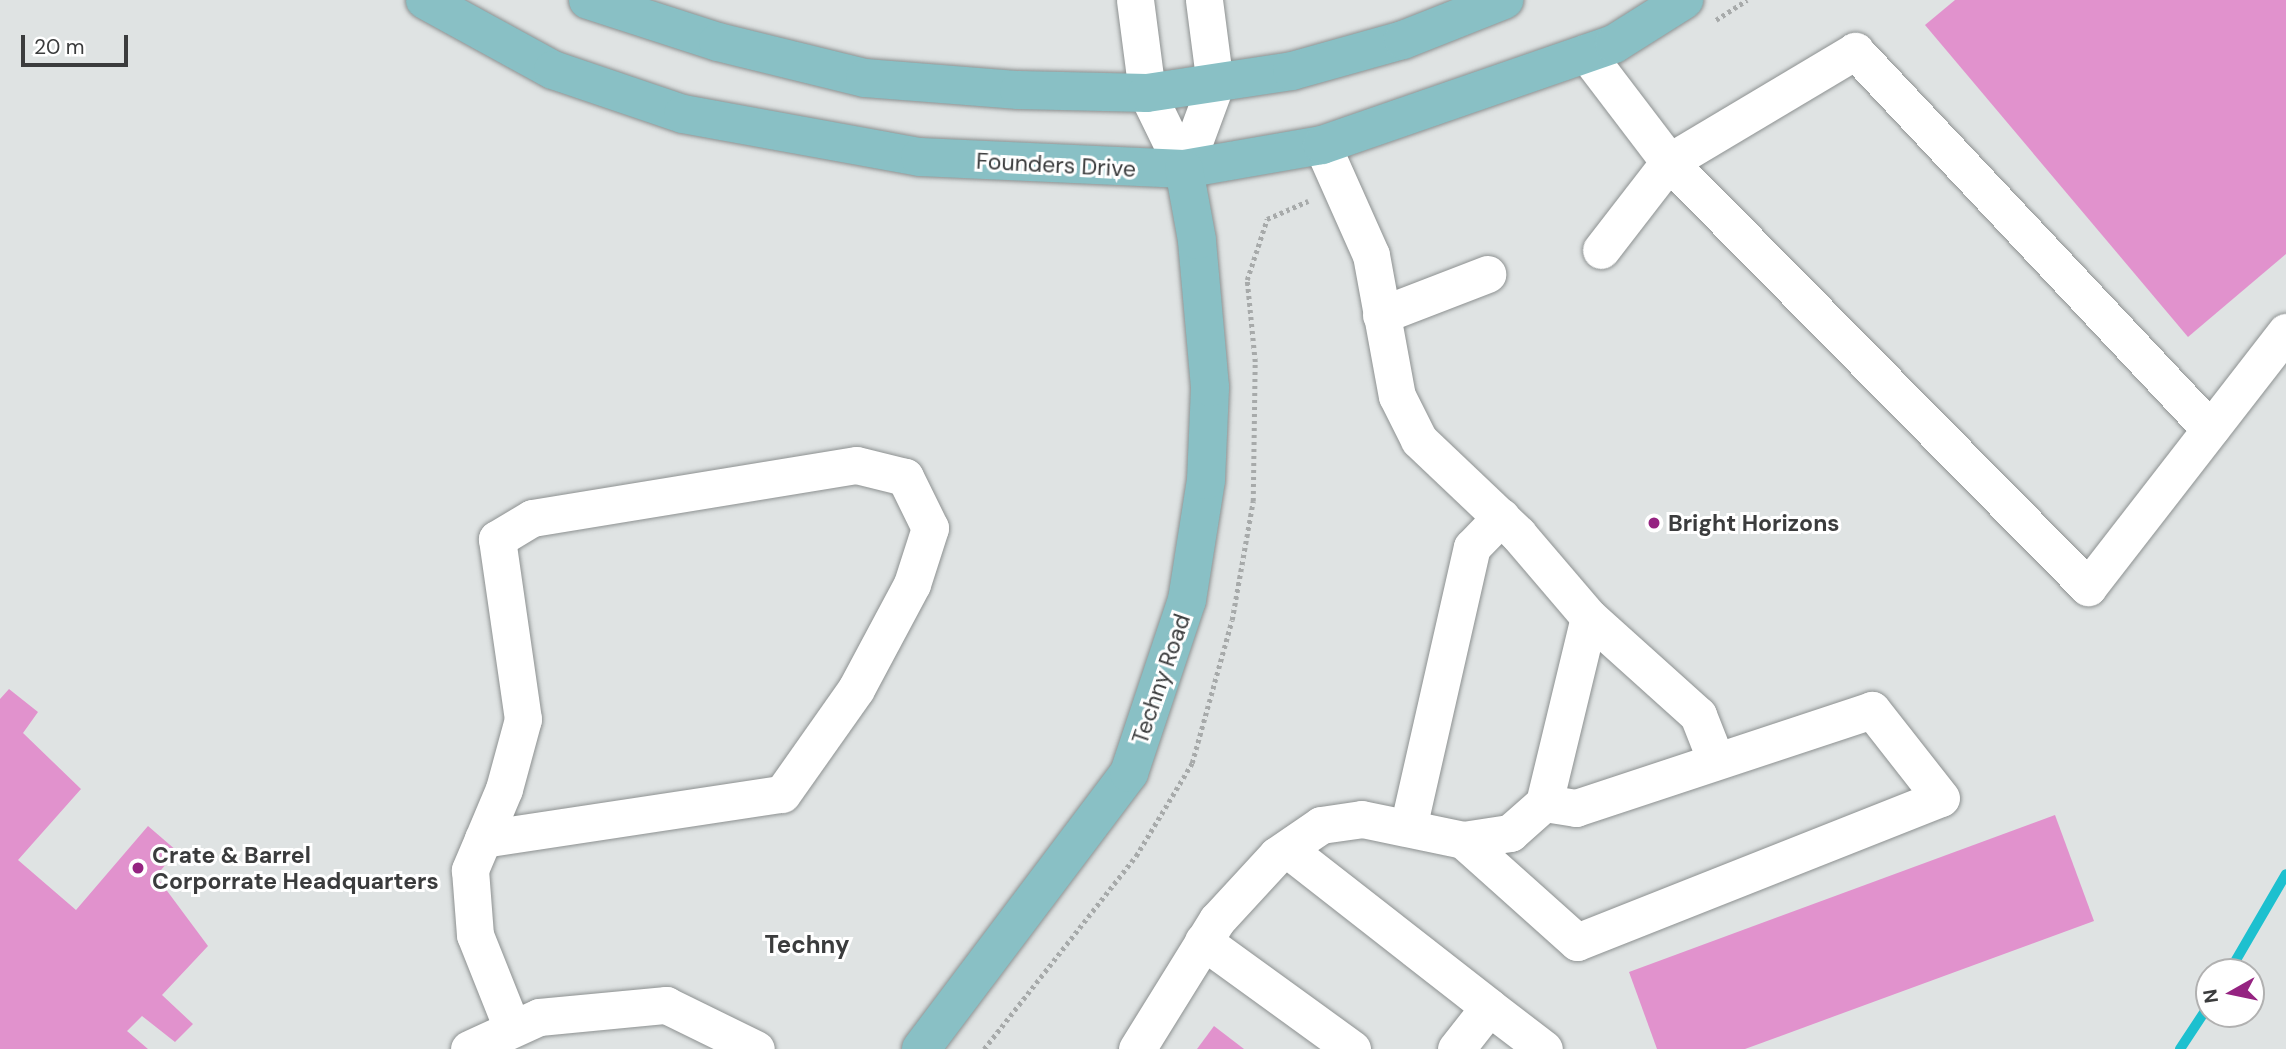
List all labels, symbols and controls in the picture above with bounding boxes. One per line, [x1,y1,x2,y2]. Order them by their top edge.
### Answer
scale bar [24,21,131,65]
text: 20 m [34,33,85,61]
street label: Founders Drive [975,147,1137,183]
place label: Bright Horizons [1668,509,1840,537]
marker: Bright Horizons [1646,515,1662,531]
street label: Techny Road [1126,610,1196,748]
place label: Crate & Barrel Corporrate Headquarters [152,841,439,895]
marker: Crate & Barrel Corporrate Headquarters [130,860,146,876]
district label: Techny [765,931,849,959]
north arrow [2195,958,2265,1028]
text: N [2197,987,2224,1005]

